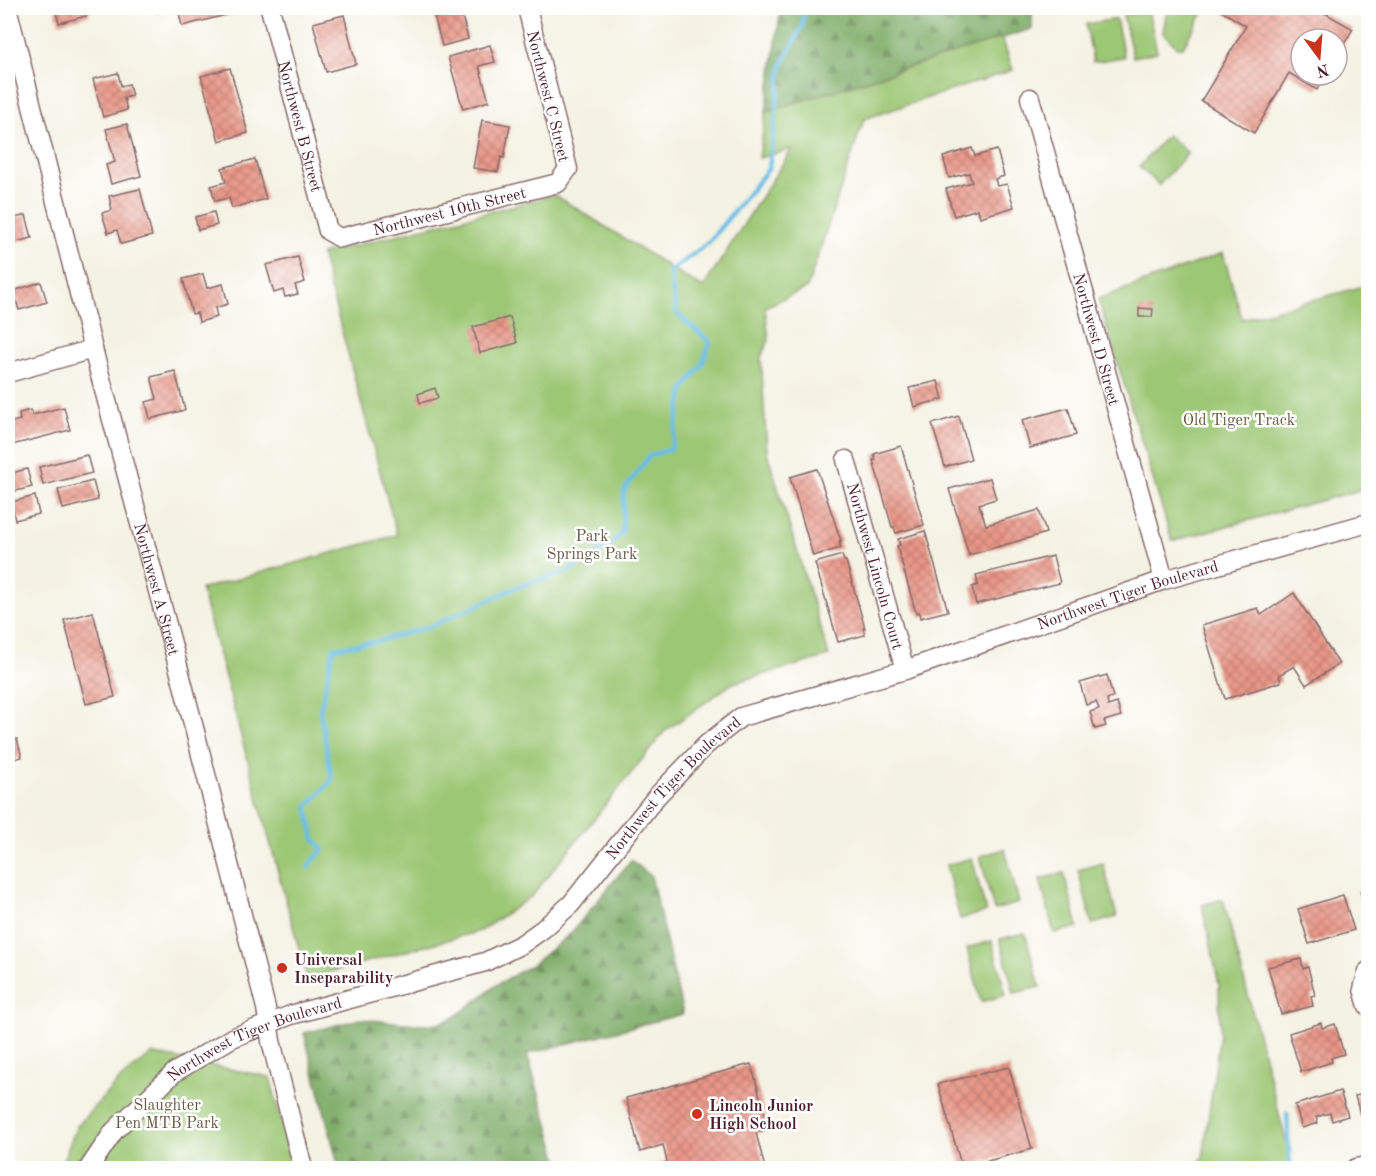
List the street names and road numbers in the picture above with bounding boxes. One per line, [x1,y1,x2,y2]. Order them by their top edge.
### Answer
street label: Northwest C Street [523,29,571,164]
street label: Northwest B Street [274,59,324,194]
street label: Northwest 10th Street [372,185,528,239]
street label: Northwest D Street [1069,271,1121,408]
street label: Northwest Lincoln Court [843,481,905,652]
street label: Northwest A Street [130,522,181,658]
street label: Northwest Tiger Boulevard [1035,559,1220,634]
street label: Northwest Tiger Boulevard [604,714,745,863]
street label: Northwest Tiger Boulevard [165,996,344,1085]

